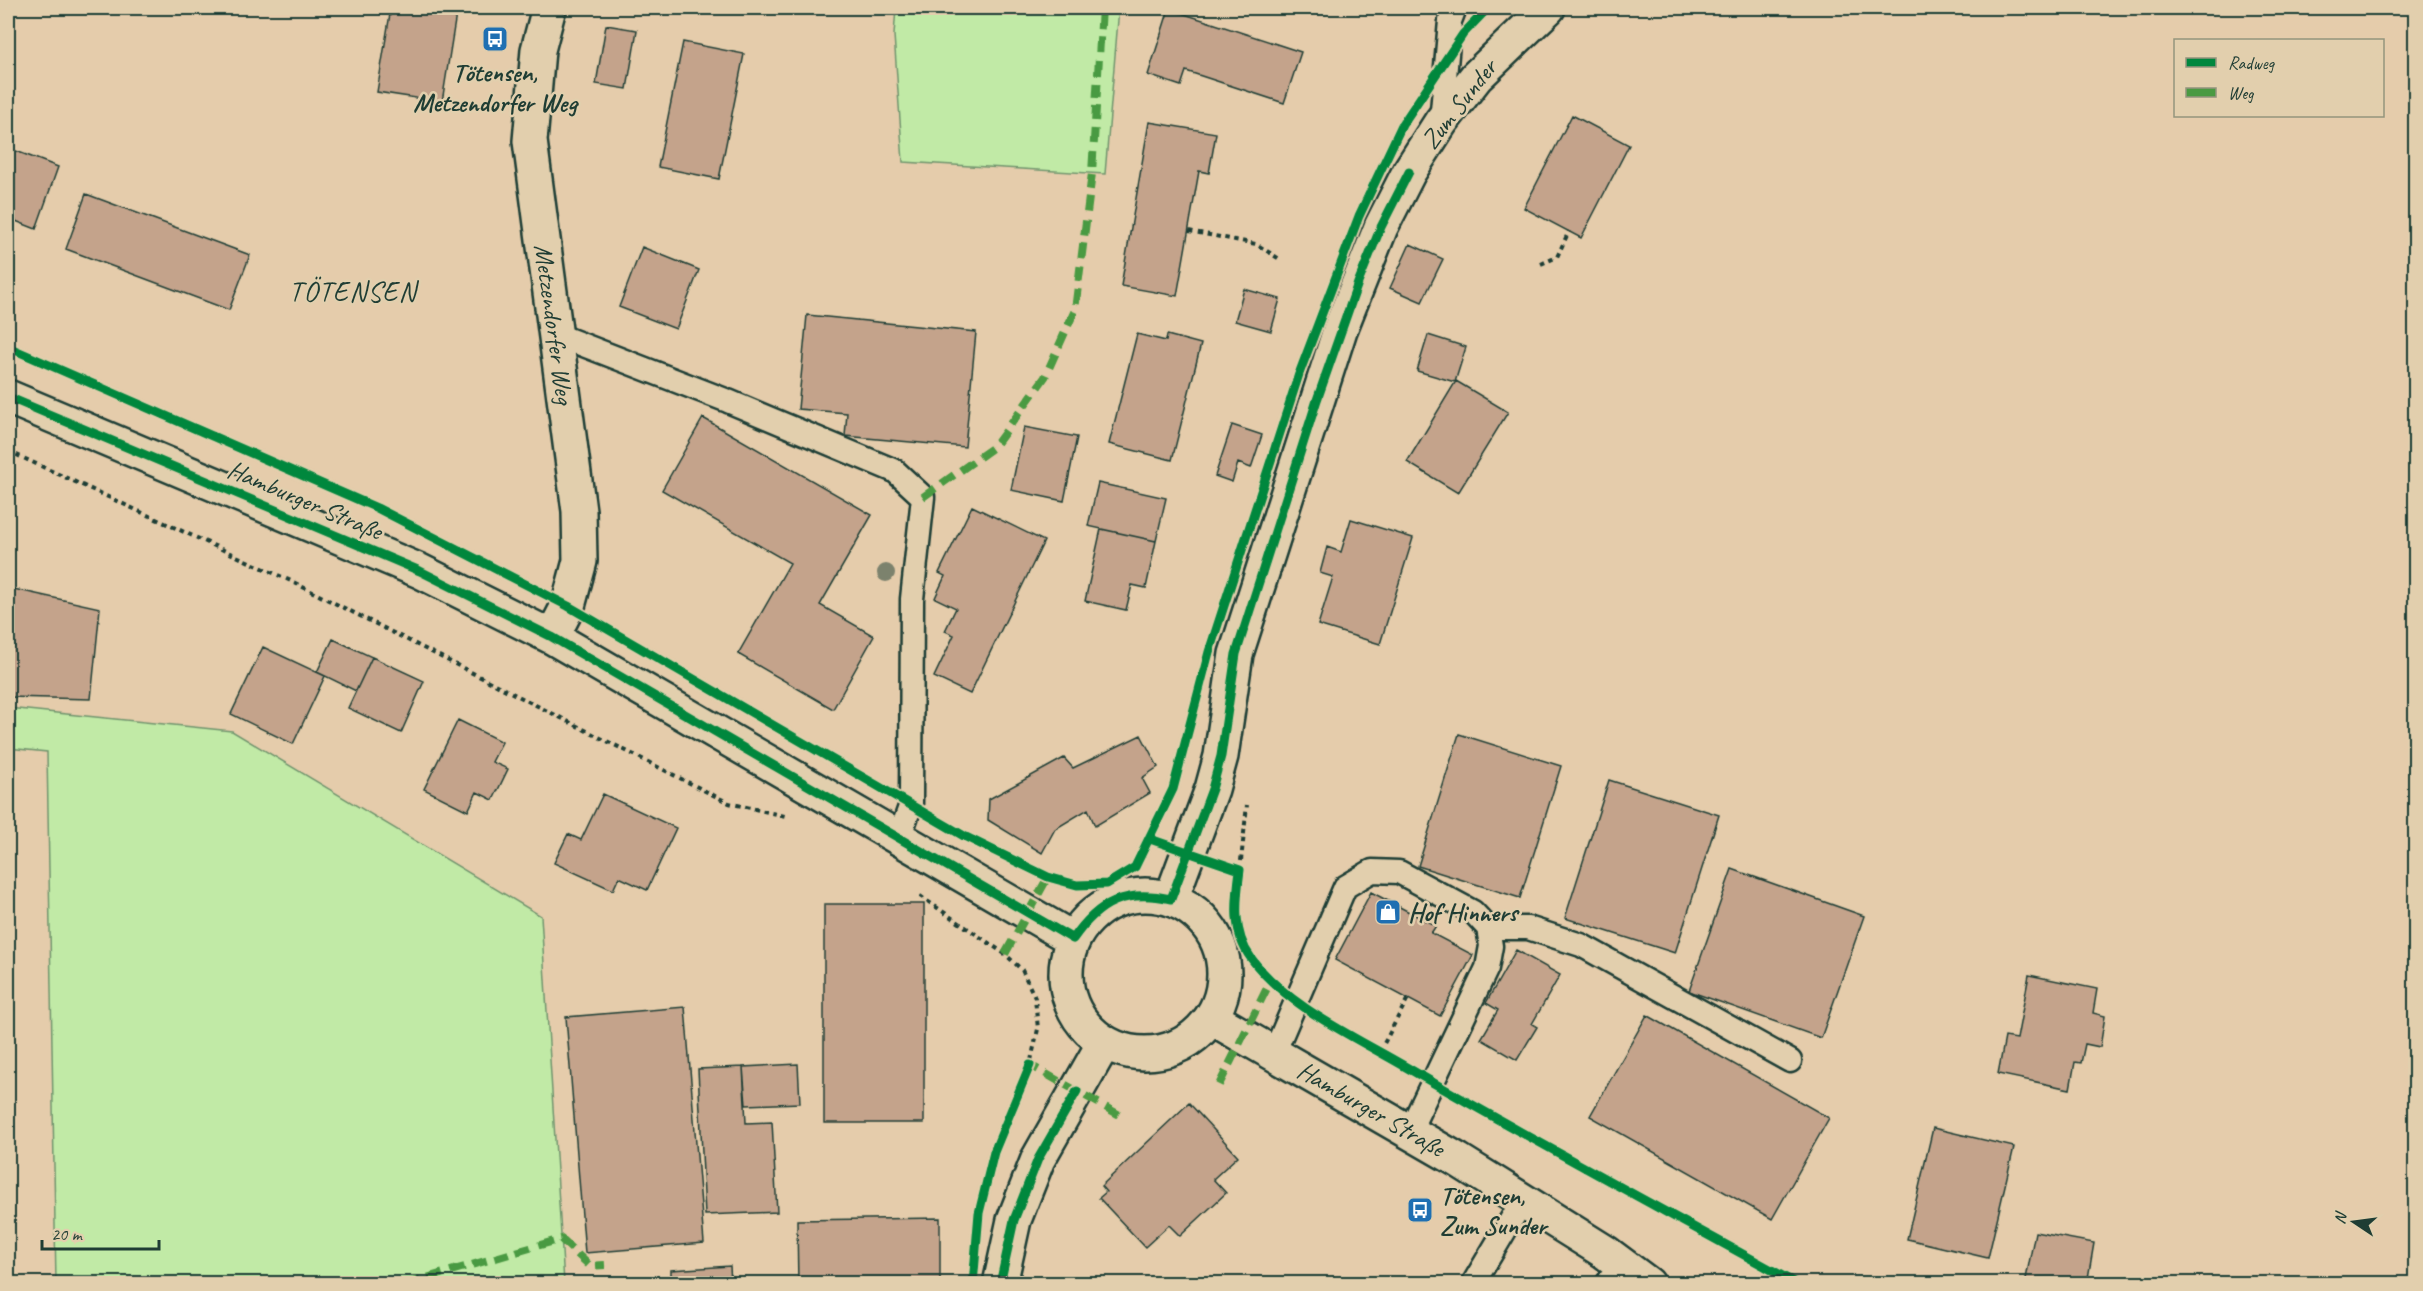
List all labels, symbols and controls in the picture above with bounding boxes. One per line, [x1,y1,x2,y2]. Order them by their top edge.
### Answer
bus stop icon: Tötensen, Metzendorfer Weg [480,24,510,54]
legend [2174,39,2384,117]
street label: Zum Sunder [1414,50,1506,156]
text: Radweg [2228,52,2276,74]
place label: Tötensen, Metzendorfer Weg [413,56,579,119]
text: Weg [2228,82,2255,104]
street label: Metzendorfer Weg [526,242,582,408]
district label: TÖTENSEN [289,274,420,309]
street label: Hamburger Straße [223,453,390,548]
place label: Hof Hinners [1408,896,1520,929]
shop icon: Hof Hinners [1373,897,1403,927]
street label: Hamburger Straße [1291,1054,1453,1166]
place label: Tötensen, Zum Sunder [1440,1179,1549,1242]
north arrow [2324,1192,2384,1252]
bus stop icon: Tötensen, Zum Sunder [1405,1195,1435,1225]
text: N [2330,1209,2352,1226]
scale bar [42,1213,159,1251]
text: 20 m [51,1223,84,1245]

